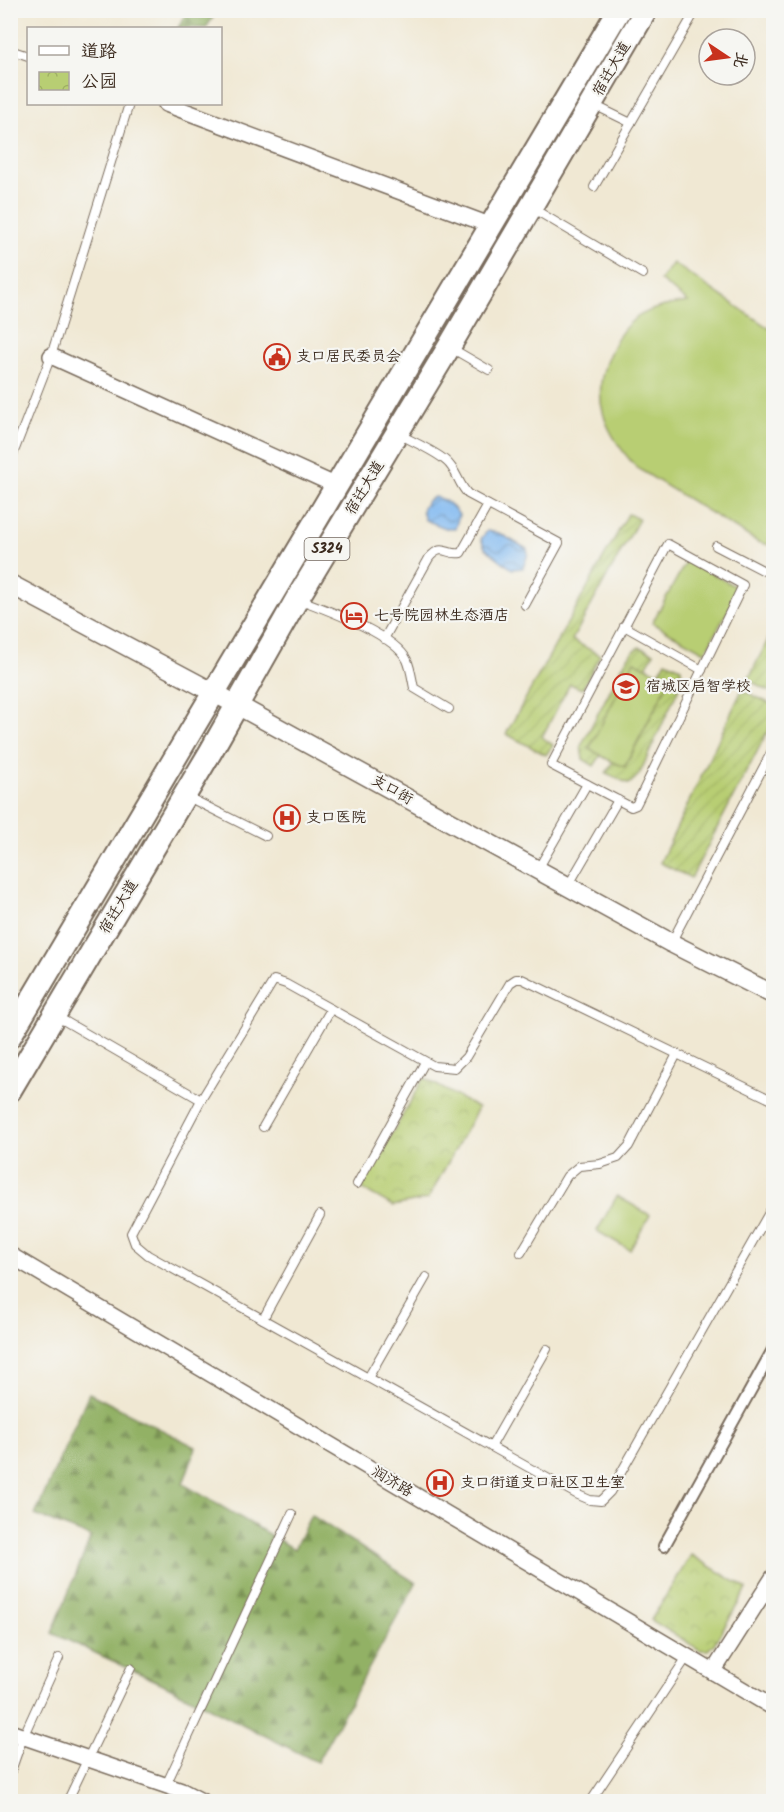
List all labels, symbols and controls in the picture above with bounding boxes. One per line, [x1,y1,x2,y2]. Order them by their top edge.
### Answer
legend [27,27,222,105]
north arrow [697,27,757,87]
street label: 宿迁大道 [587,37,637,101]
text: 道路 [81,38,117,67]
text: 北 [726,49,754,71]
text: 公园 [81,68,117,97]
public building icon: 支口居民委员会 [262,342,292,372]
place label: 支口居民委员会 [296,345,401,369]
street label: 宿迁大道 [339,456,391,520]
road number: S324 [304,538,350,560]
hotel icon: 七号院园林生态酒店 [339,601,369,631]
place label: 七号院园林生态酒店 [374,604,509,628]
school or university icon: 宿城区启智学校 [611,672,641,702]
place label: 宿城区启智学校 [646,675,751,699]
street label: 支口街 [366,769,418,811]
hospital icon: 支口医院 [272,803,302,833]
place label: 支口医院 [306,806,366,830]
street label: 宿迁大道 [93,875,145,939]
street label: 润济路 [367,1460,417,1504]
hospital icon: 支口街道支口社区卫生室 [425,1468,455,1498]
place label: 支口街道支口社区卫生室 [460,1471,625,1495]

